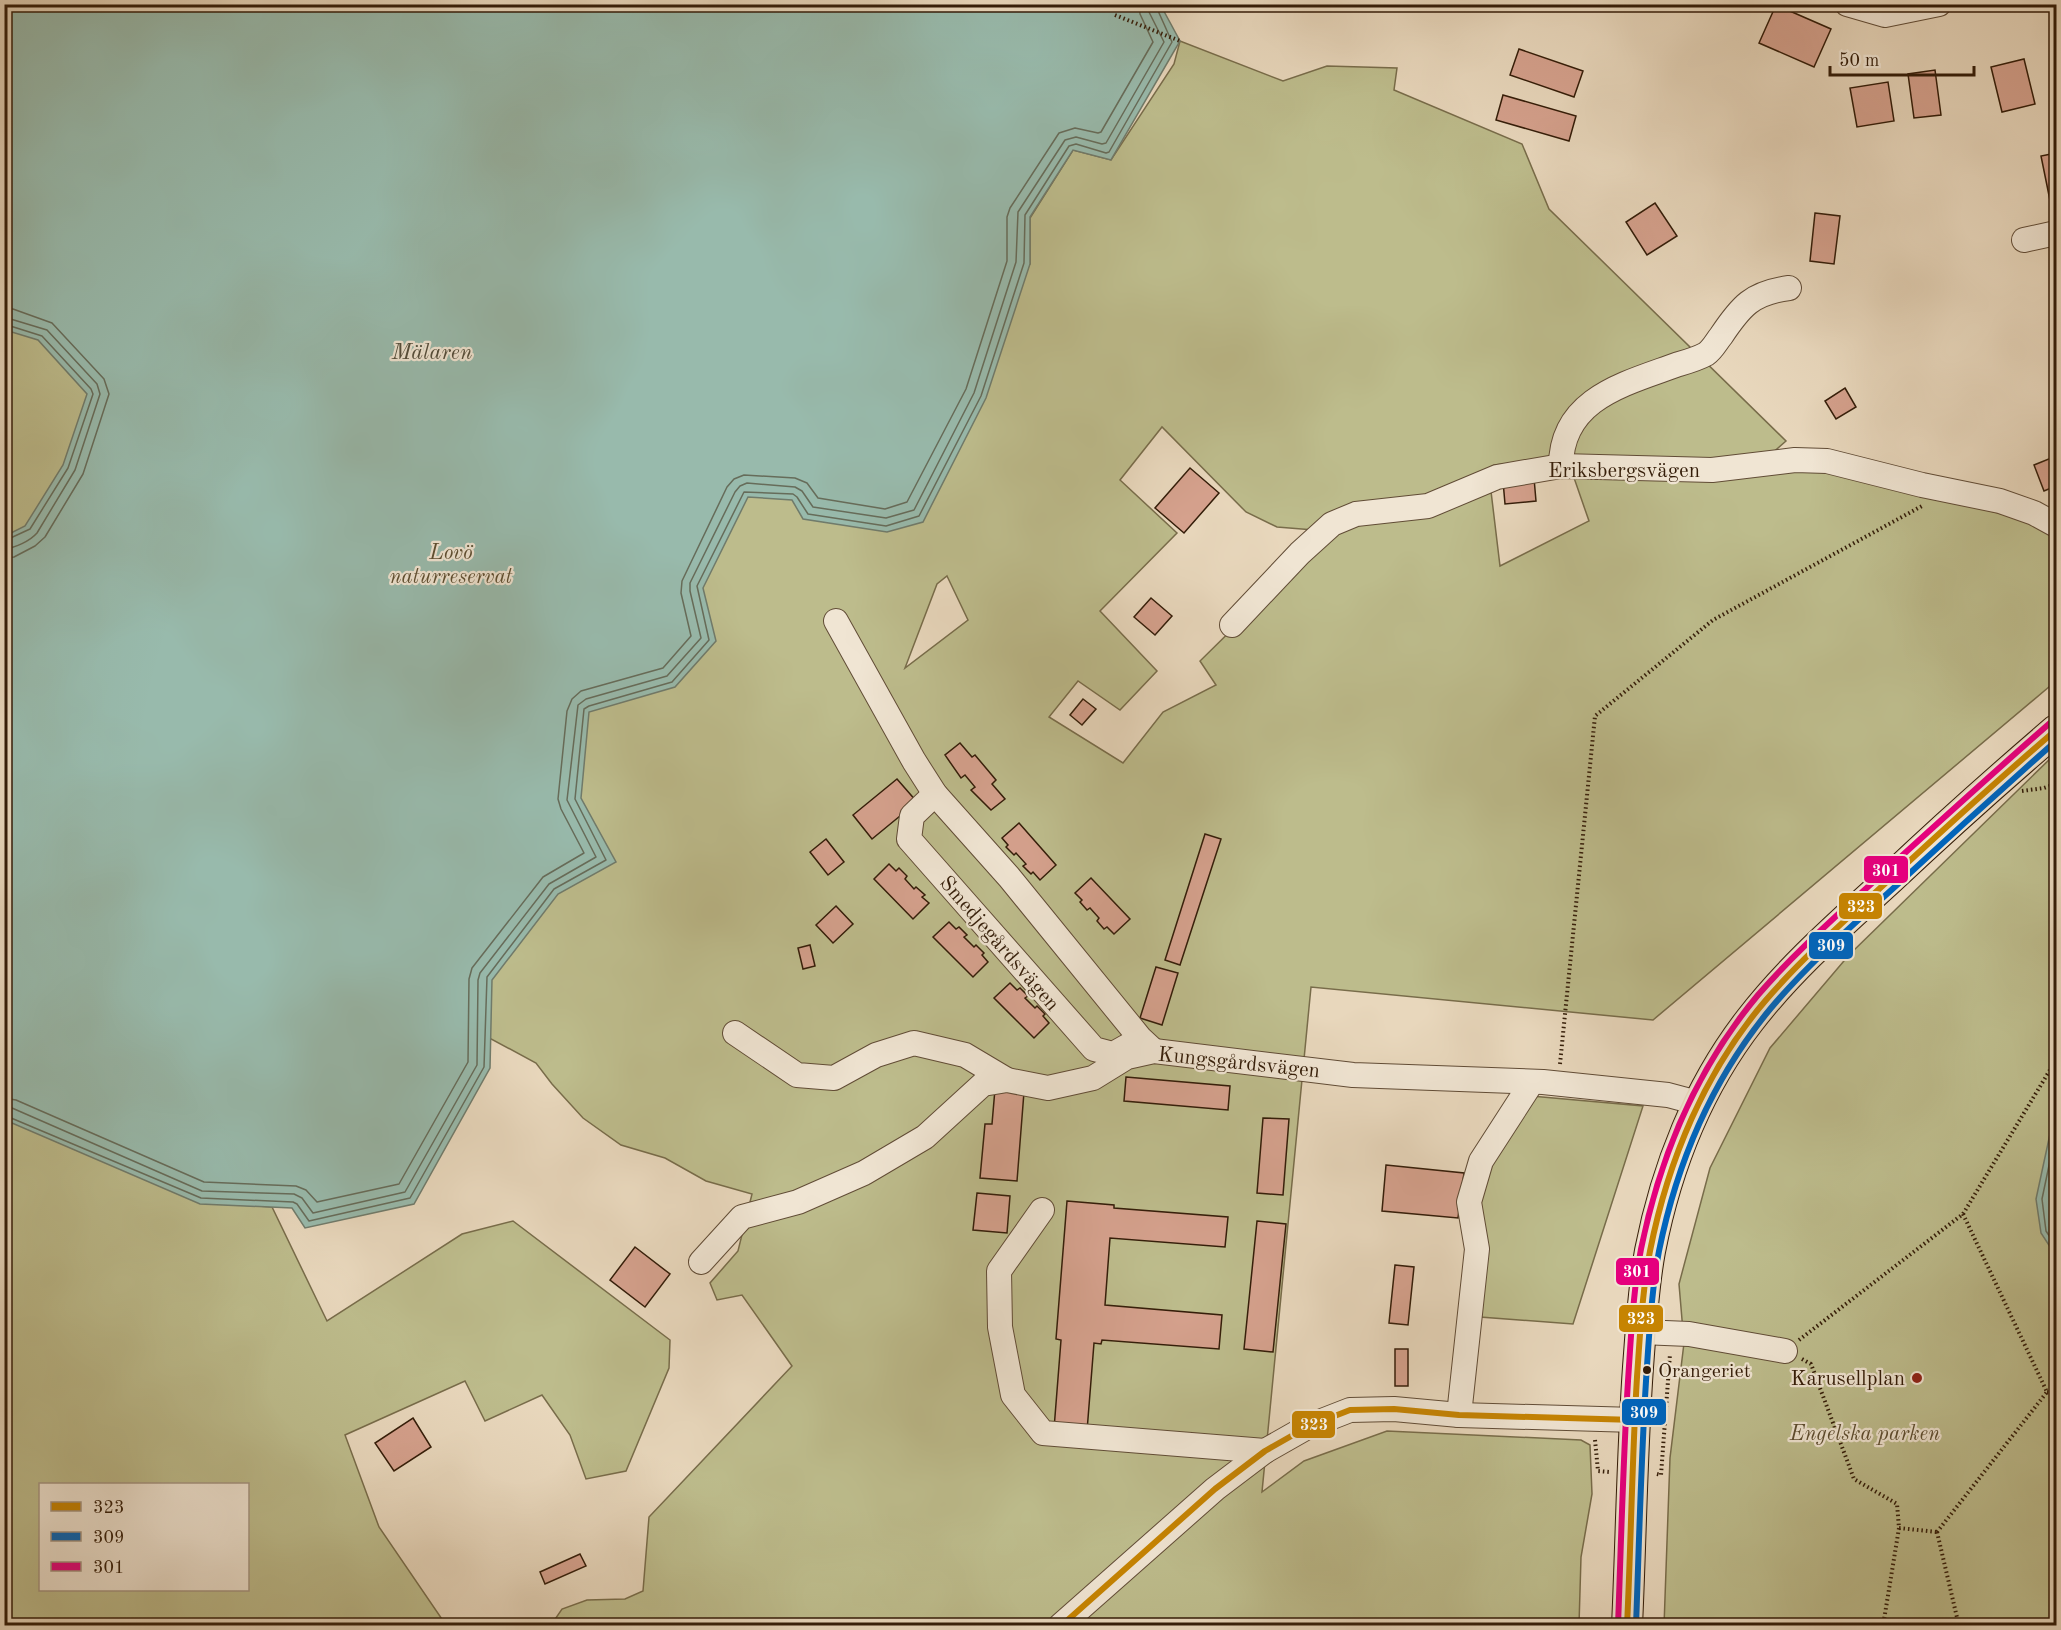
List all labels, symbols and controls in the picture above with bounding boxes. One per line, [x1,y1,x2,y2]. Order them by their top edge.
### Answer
scale bar [1830,39,1974,77]
text: 50 m [1839,52,1879,70]
water label: Mälaren [391,342,473,364]
street label: Eriksbergsvägen [1548,461,1700,482]
park label: Lovö naturreservat [389,543,513,588]
line badge: 301 [1863,855,1909,884]
text: 301 [1872,864,1900,880]
street label: Smedjegårdsvägen [935,873,1063,1015]
line badge: 323 [1838,892,1883,920]
text: 323 [1847,900,1875,916]
line badge: 309 [1808,931,1854,960]
text: 309 [1817,939,1845,955]
street label: Kungsgårdsvägen [1157,1045,1321,1082]
line badge: 301 [1615,1257,1660,1286]
text: 301 [1623,1265,1651,1281]
line badge: 323 [1618,1304,1664,1333]
text: 323 [1627,1312,1655,1328]
place label: Orangeriet [1658,1362,1751,1382]
marker: Orangeriet [1641,1364,1653,1376]
place label: Karusellplan [1791,1369,1905,1390]
marker: Karusellplan [1910,1371,1924,1385]
line badge: 309 [1621,1398,1667,1426]
text: 309 [1630,1406,1658,1422]
line badge: 323 [1291,1410,1336,1439]
text: 323 [1300,1418,1328,1434]
park label: Engelska parken [1789,1424,1940,1445]
legend [39,1483,249,1591]
text: 323 [93,1499,124,1517]
text: 309 [93,1529,124,1547]
text: 301 [93,1559,124,1577]

